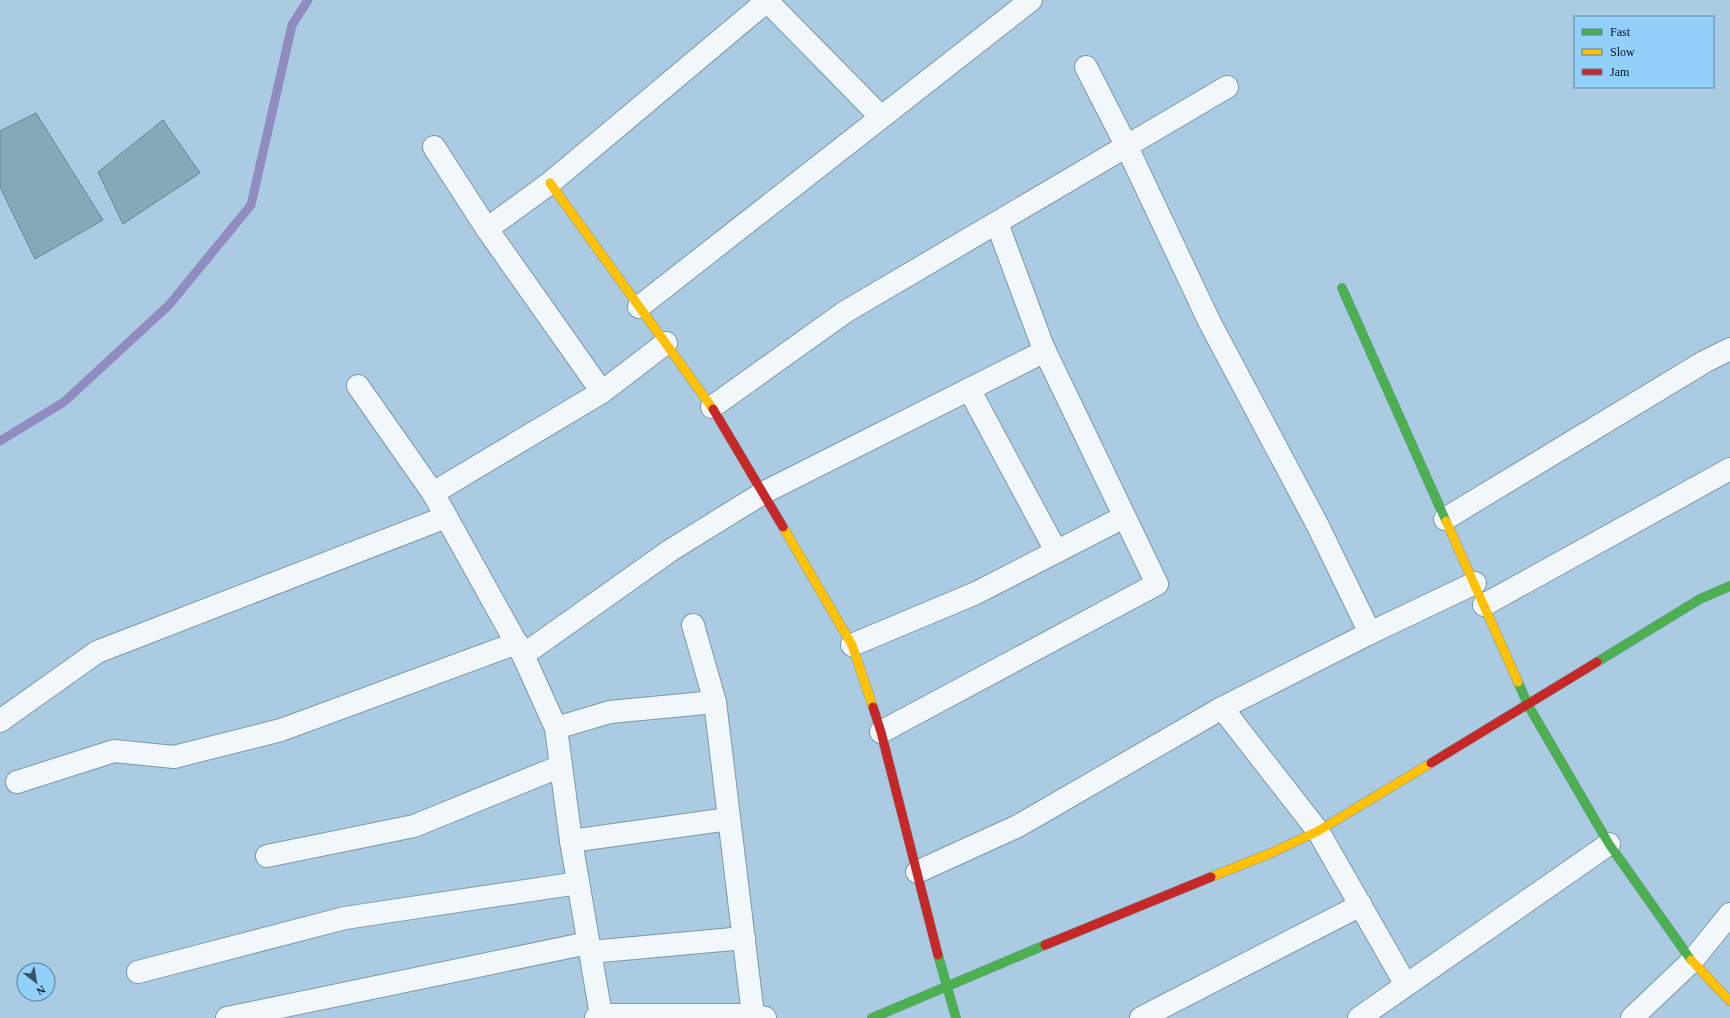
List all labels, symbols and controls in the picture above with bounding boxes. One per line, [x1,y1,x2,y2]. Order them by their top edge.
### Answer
legend [1574,16,1714,88]
text: Fast [1610,25,1631,39]
text: Slow [1610,45,1635,59]
text: Jam [1610,65,1630,79]
north arrow [16,962,56,1002]
text: N [35,983,48,998]

